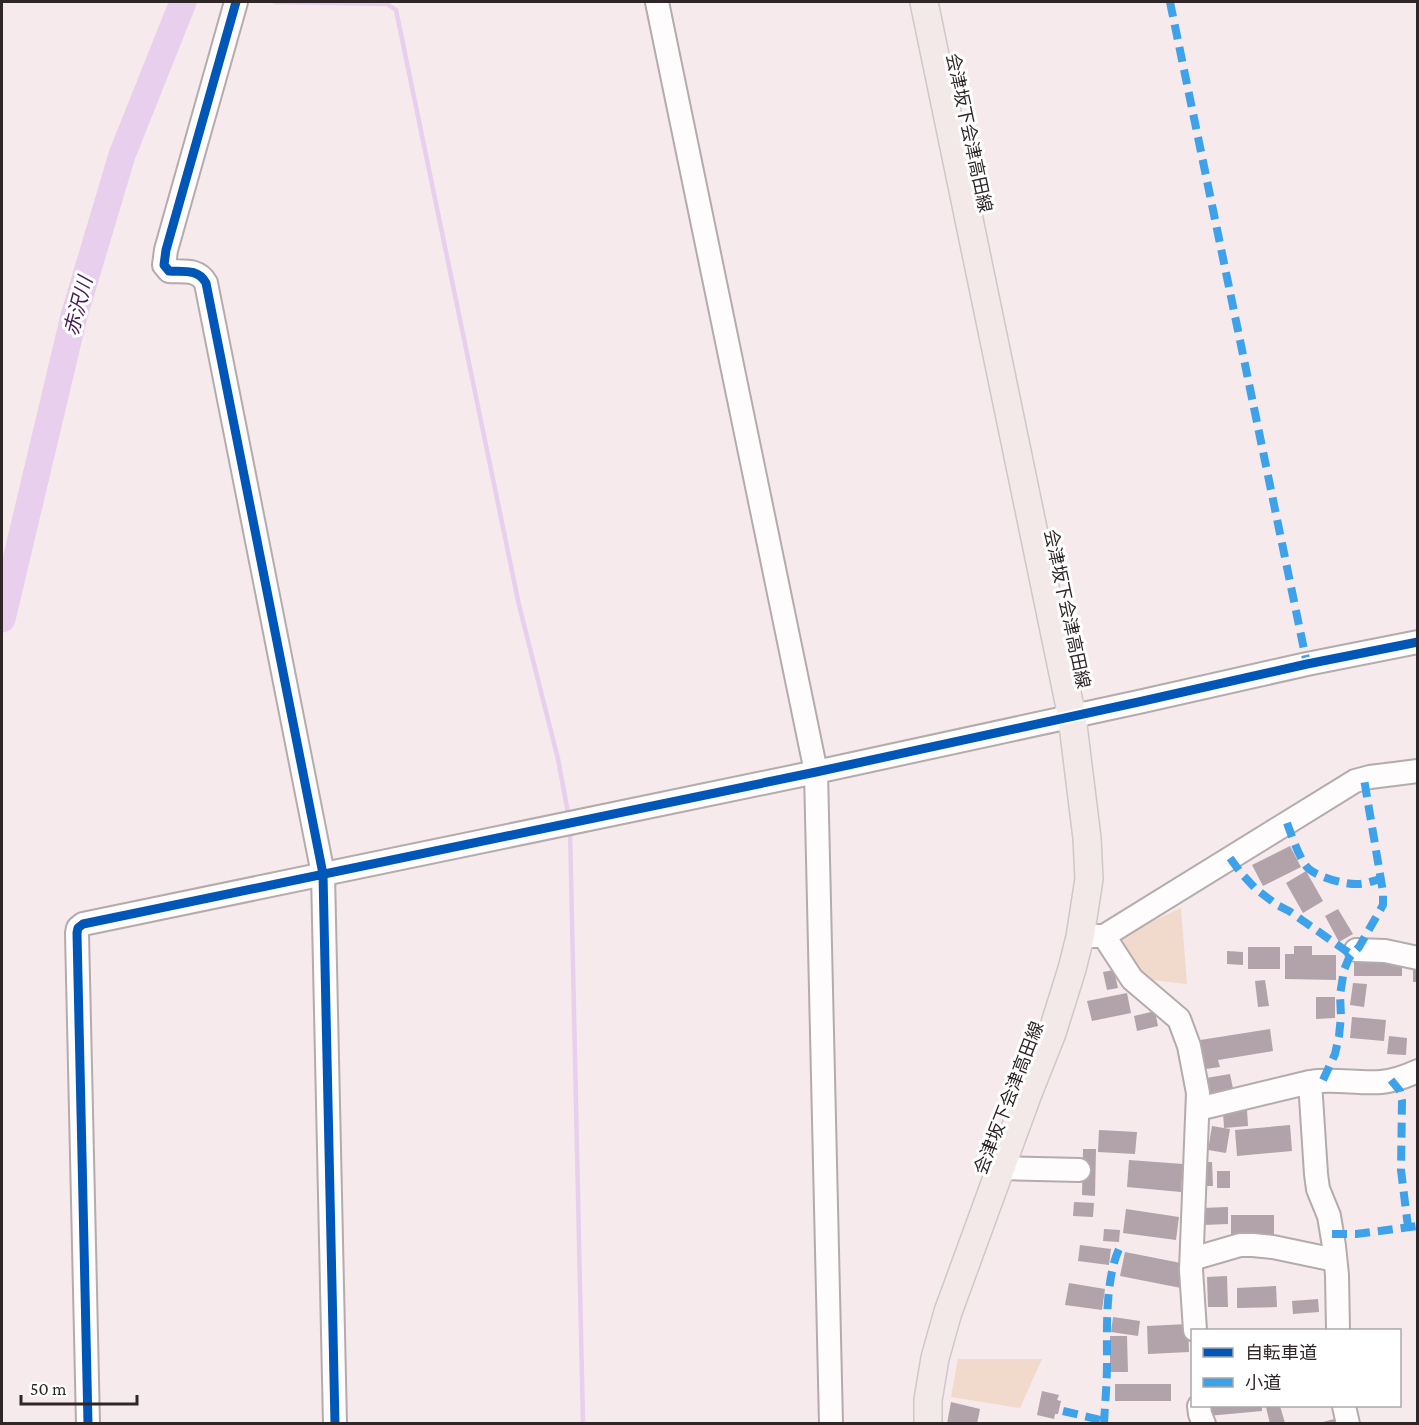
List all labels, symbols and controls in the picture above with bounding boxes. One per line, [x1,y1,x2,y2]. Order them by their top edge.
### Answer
street label: 会津坂下会津高田線 [942,52,996,214]
water label: 赤沢川 [60,272,97,338]
street label: 会津坂下会津高田線 [1040,528,1094,690]
street label: 会津坂下会津高田線 [971,1019,1047,1177]
legend [1191,1329,1401,1407]
text: 自転車道 [1245,1343,1317,1363]
scale bar [21,1368,136,1406]
text: 小道 [1245,1373,1281,1393]
text: 50 m [30,1379,67,1399]

